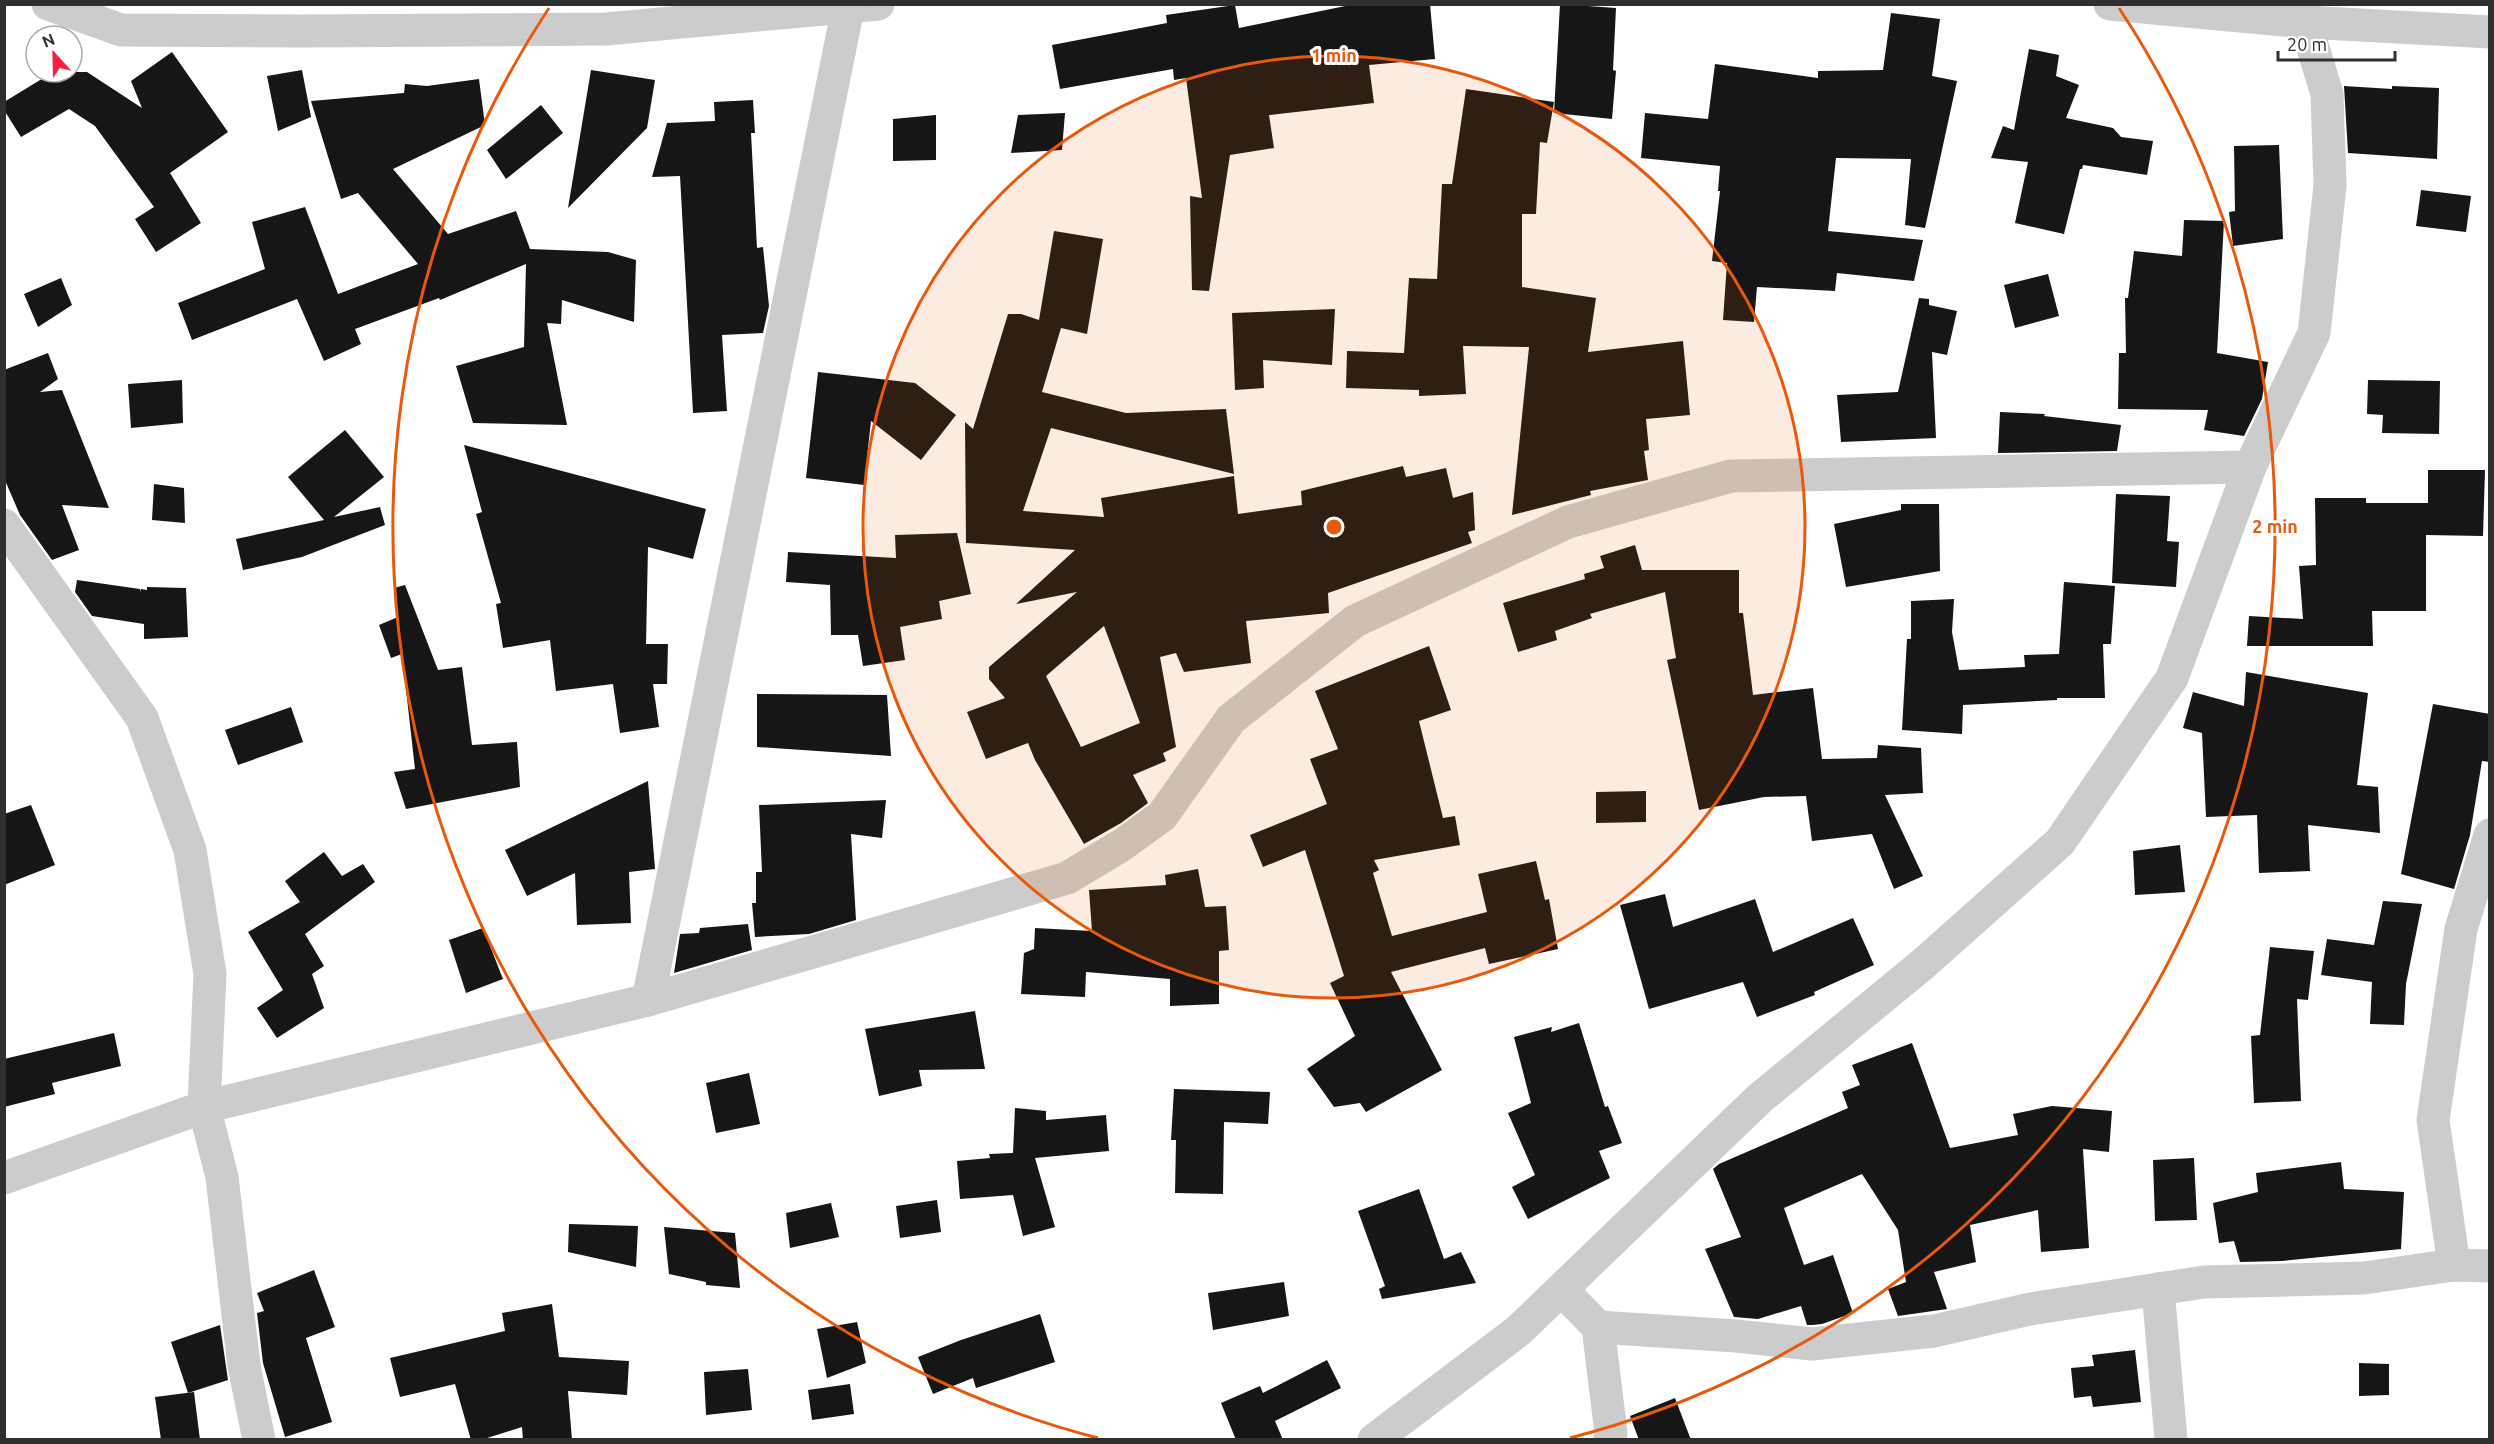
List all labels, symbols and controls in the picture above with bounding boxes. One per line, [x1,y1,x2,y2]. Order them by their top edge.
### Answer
north arrow [24,24,84,84]
scale bar [2278,24,2395,62]
text: N [39,30,57,51]
text: 20 m [2287,34,2327,54]
text: 1 min [1311,45,1357,65]
text: 2 min [2252,516,2298,536]
centre of rings [1324,517,1344,537]

